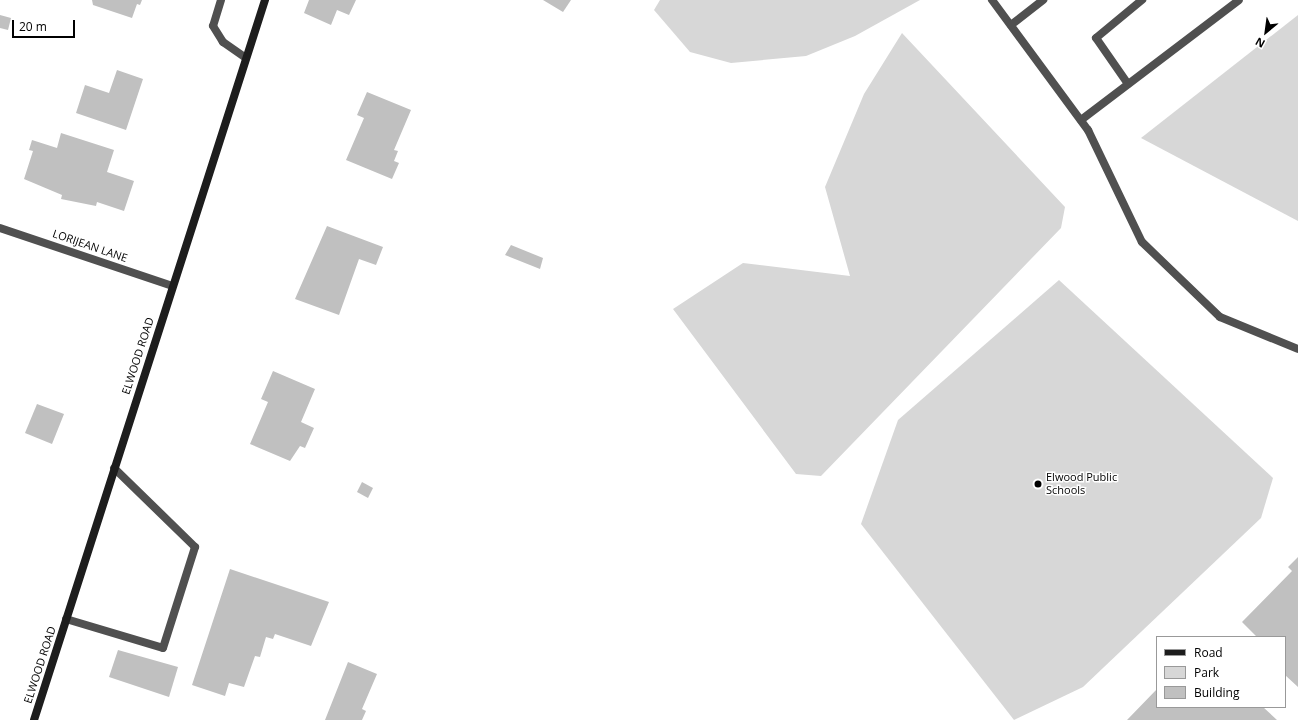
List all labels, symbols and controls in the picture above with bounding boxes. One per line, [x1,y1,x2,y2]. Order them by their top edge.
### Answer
scale bar [14,12,77,38]
north arrow [1246,12,1286,52]
text: 20 m [19,18,47,35]
text: N [1252,34,1267,52]
street label: LORIJEAN LANE [51,227,129,265]
street label: ELWOOD ROAD [119,316,157,396]
place label: Elwood Public Schools [1046,471,1117,497]
marker: Elwood Public Schools [1033,479,1043,489]
street label: ELWOOD ROAD [21,625,59,705]
legend [1156,636,1286,708]
text: Road [1194,644,1223,661]
text: Park [1194,664,1219,681]
text: Building [1194,684,1239,701]

